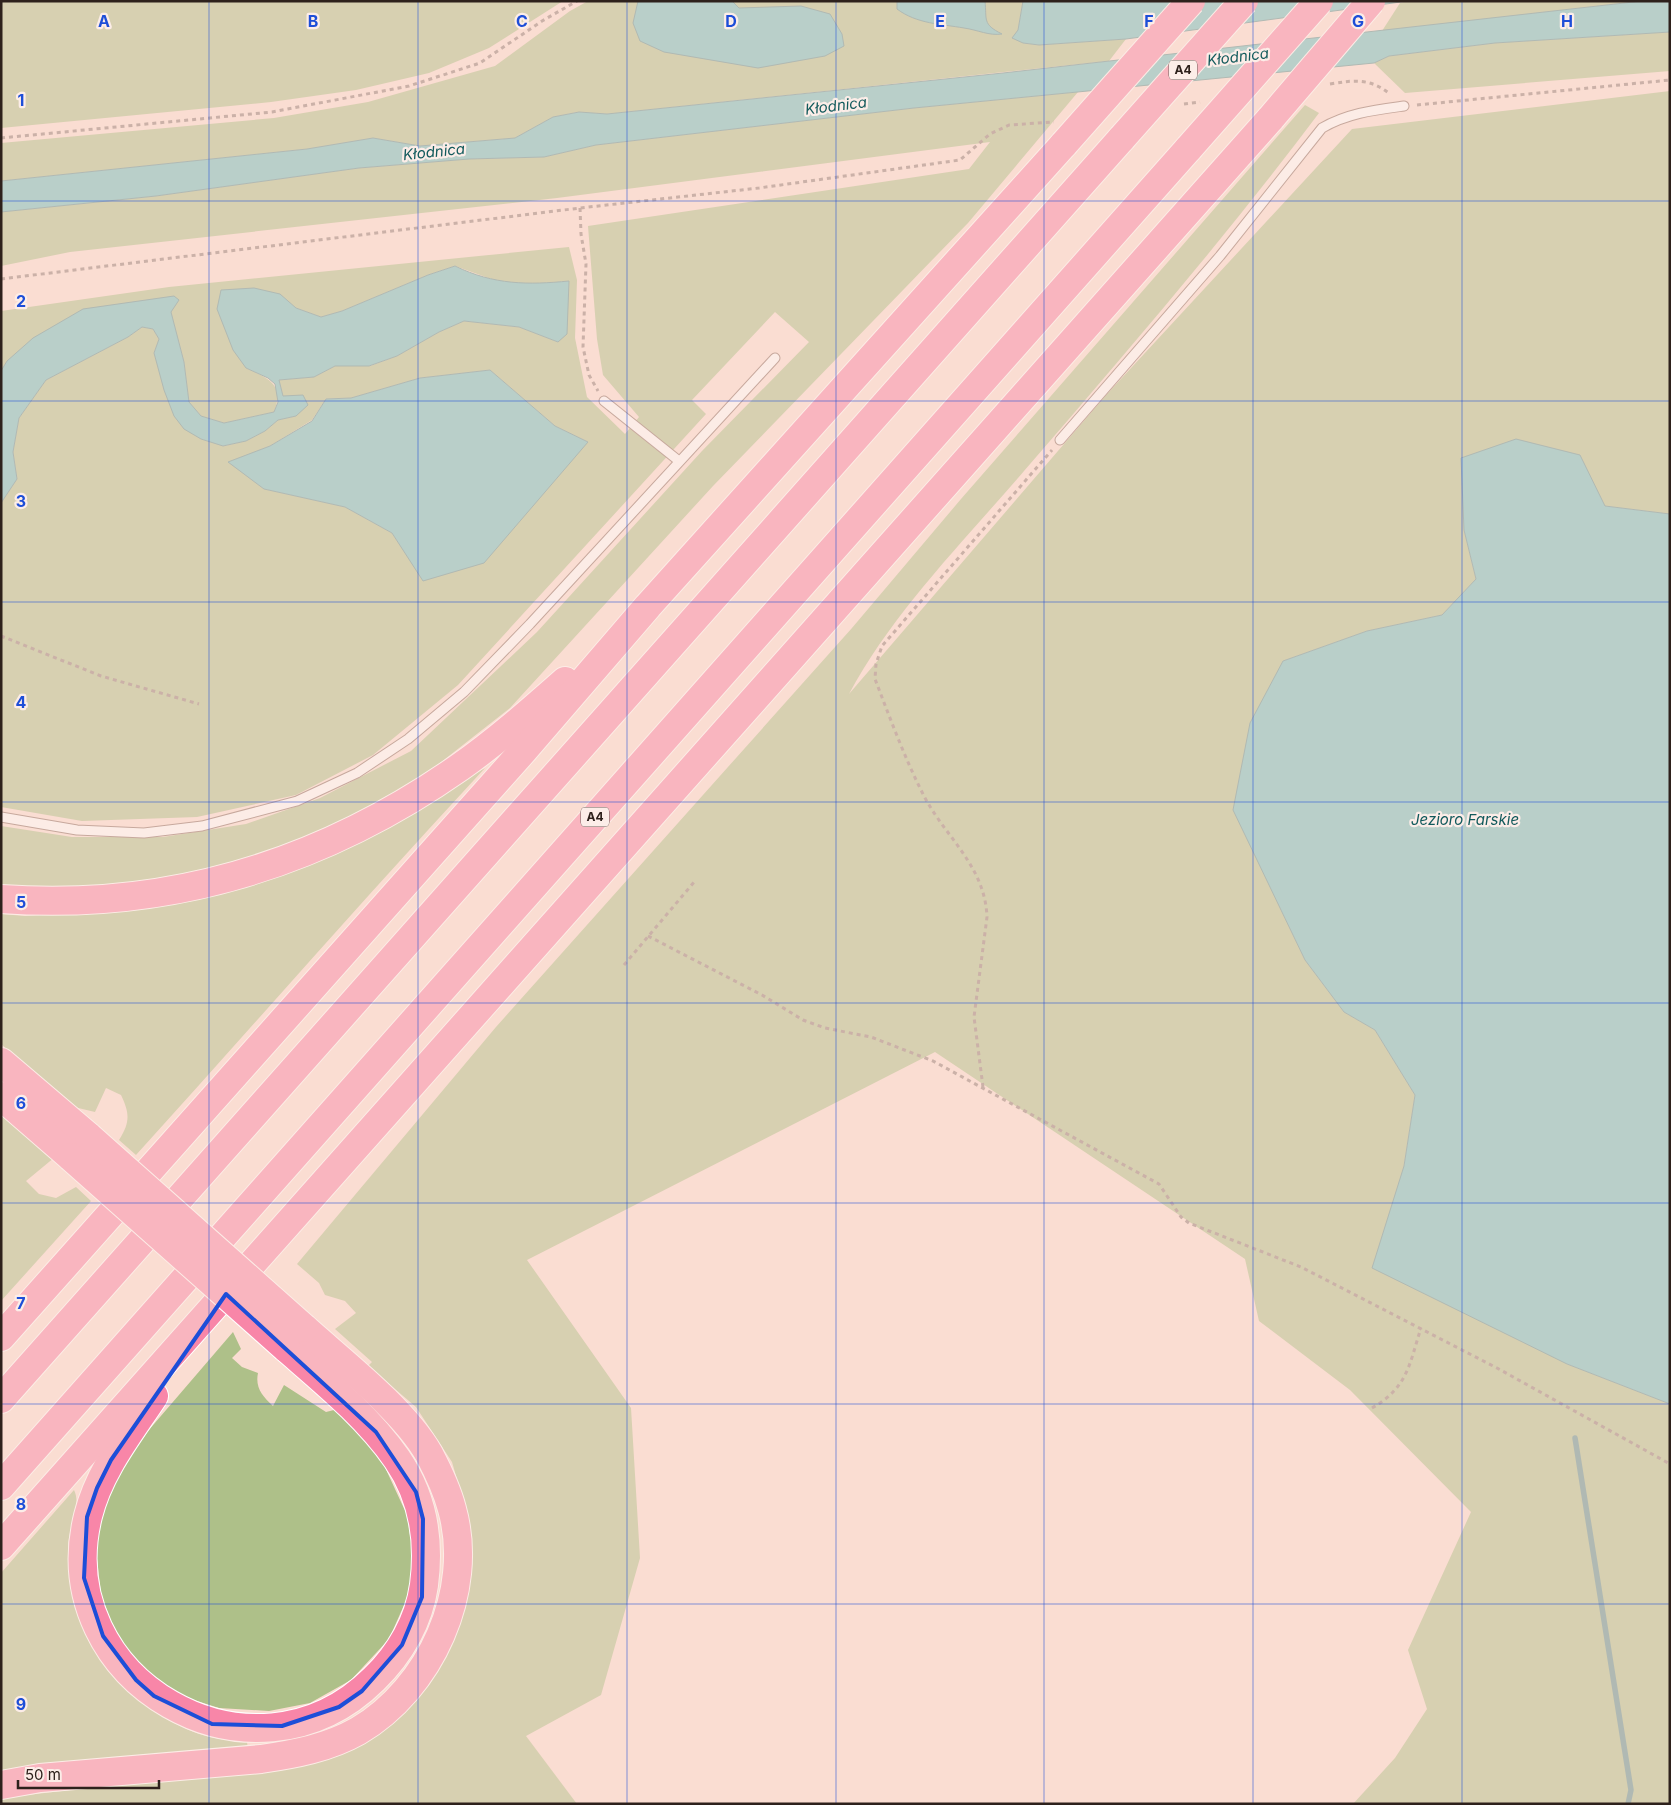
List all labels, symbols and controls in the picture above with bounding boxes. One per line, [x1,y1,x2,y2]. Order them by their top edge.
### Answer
text: A [98,11,110,31]
text: B [308,11,318,31]
text: C [516,11,528,31]
text: D [725,11,737,31]
text: E [935,11,945,31]
text: F [1144,11,1154,31]
text: G [1352,11,1364,31]
text: H [1561,11,1573,31]
water label: Kłodnica [1206,43,1270,70]
road number: A4 [1169,60,1197,80]
text: 1 [18,90,24,110]
water label: Kłodnica [804,92,868,119]
water label: Kłodnica [402,139,466,164]
text: 2 [16,291,26,311]
text: 3 [16,491,26,511]
text: 4 [16,692,27,712]
road number: A4 [581,808,609,826]
water label: Jezioro Farskie [1411,810,1519,829]
text: 5 [16,892,26,912]
text: 6 [16,1093,26,1113]
text: 7 [16,1293,26,1313]
text: 8 [16,1494,26,1514]
text: 9 [16,1694,26,1714]
scale bar [18,1758,159,1790]
text: 50 m [25,1765,61,1784]

